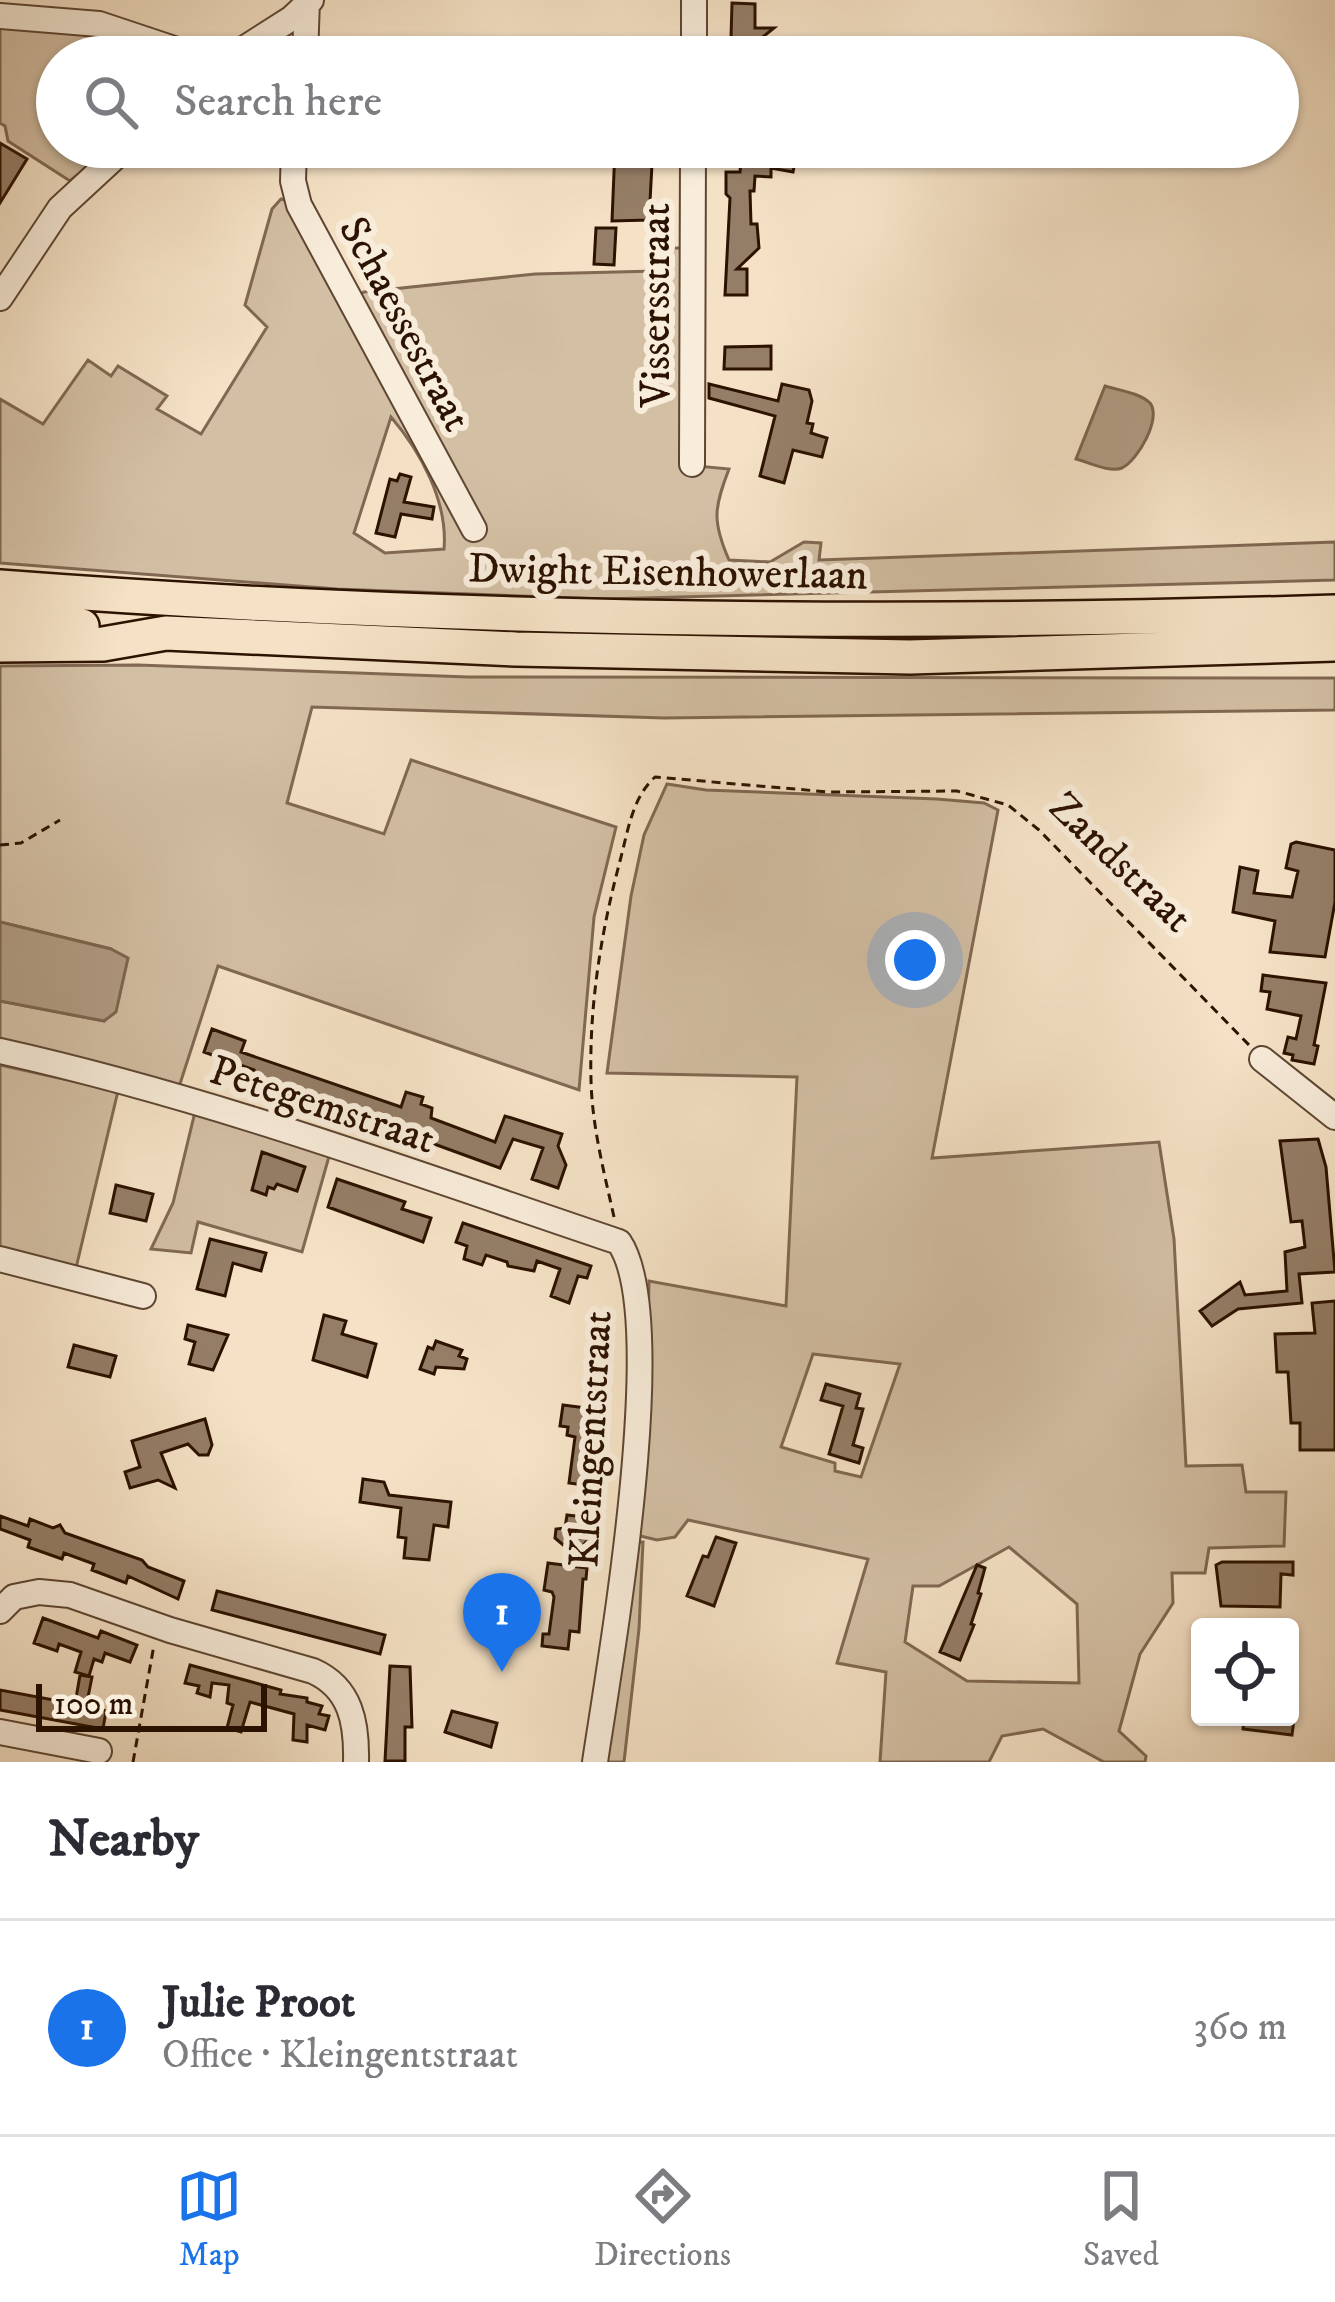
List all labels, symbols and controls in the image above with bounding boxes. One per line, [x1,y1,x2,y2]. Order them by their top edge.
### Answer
search box [36,36,1299,168]
icon: search [78,69,144,135]
text: Search here [174,74,382,130]
street label: Vissersstraat [631,203,683,408]
street label: Schaessestraat [326,208,482,440]
street label: Dwight Eisenhowerlaan [468,544,868,602]
street label: Zandstraat [1037,782,1203,944]
your location [885,930,945,990]
street label: Petegemstraat [203,1045,441,1167]
street label: Kleingentstraat [559,1309,625,1569]
pin: 1 [463,1573,541,1672]
map controls [1191,1618,1299,1726]
button: locate [1191,1618,1299,1726]
scale bar [36,1678,267,1731]
text: 100 m [54,1684,133,1725]
text: Nearby [48,1808,199,1872]
text: Julie Proot [162,1975,355,2031]
text: 1 [80,2003,94,2052]
text: 360 m [1193,2003,1287,2052]
text: Office · Kleingentstraat [162,2031,518,2080]
tab: Map [176,2163,242,2276]
tab: Directions [594,2163,731,2276]
tab: Saved [1083,2163,1159,2276]

